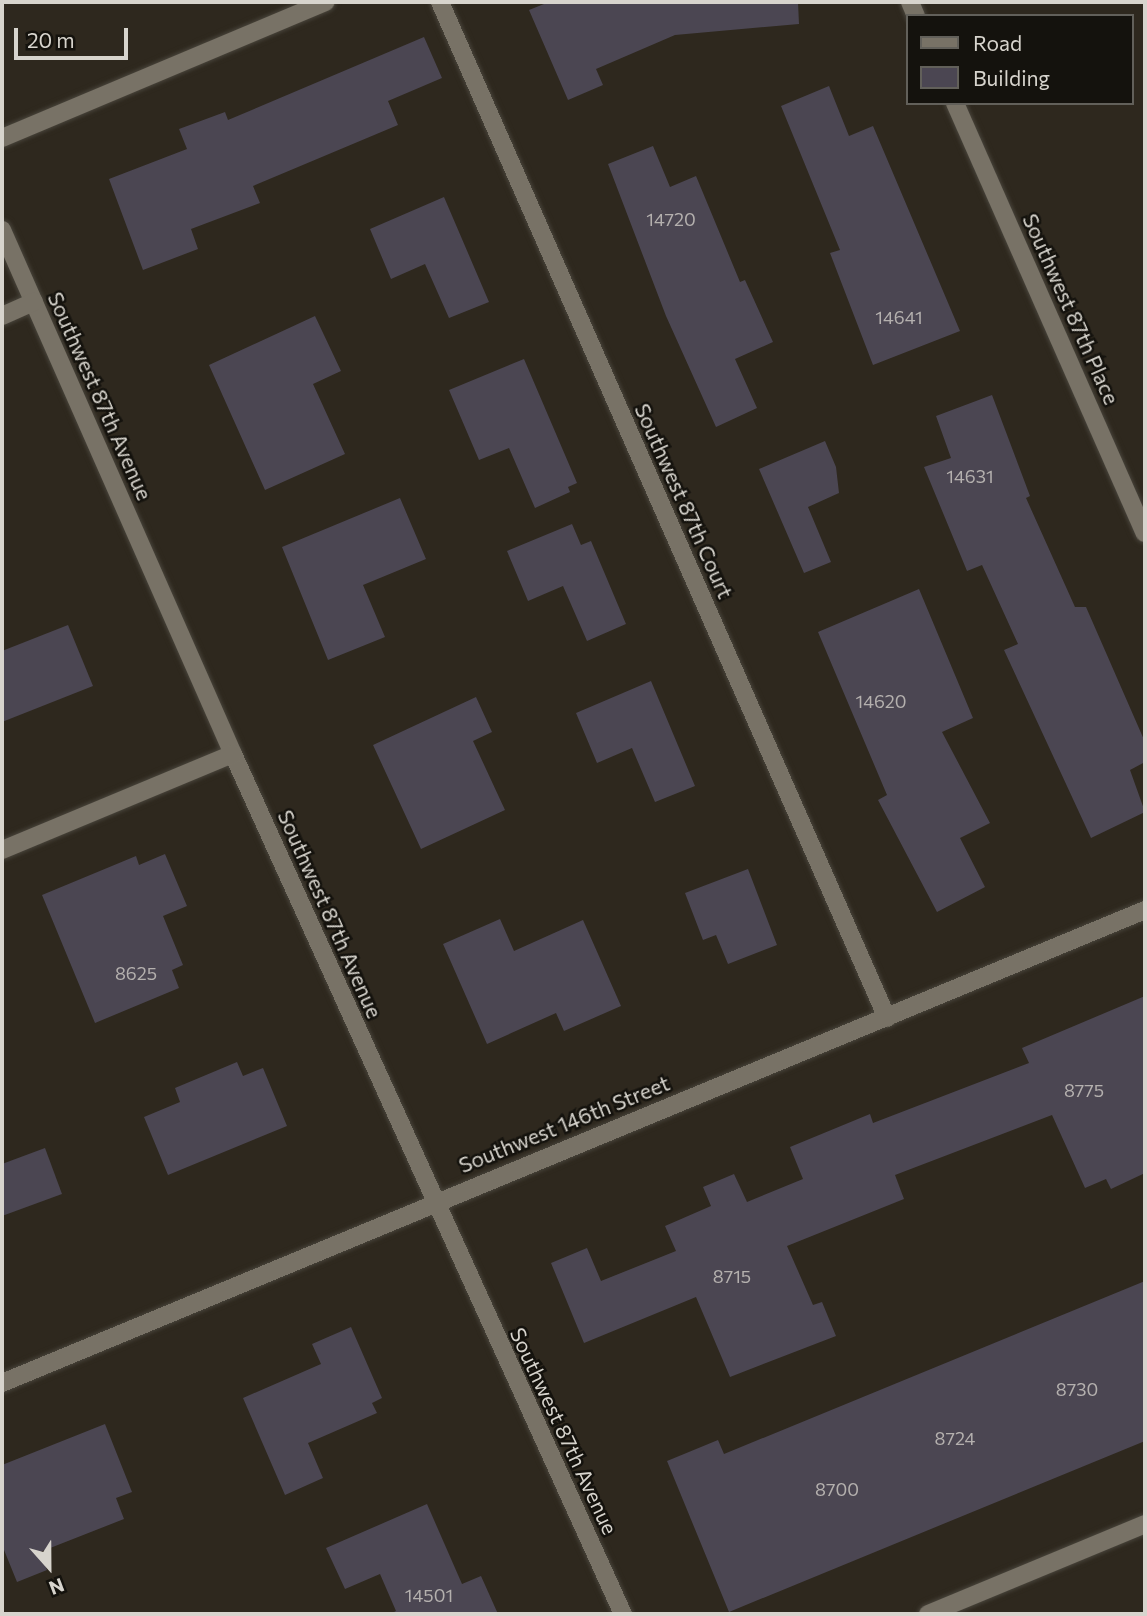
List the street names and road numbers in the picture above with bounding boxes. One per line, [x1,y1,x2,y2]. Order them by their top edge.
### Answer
street label: Southwest 87th Place [1018,210,1124,408]
street label: Southwest 87th Avenue [43,288,157,504]
street label: Southwest 87th Court [630,400,738,602]
street label: Southwest 87th Avenue [273,806,387,1022]
street label: Southwest 146th Street [455,1070,673,1178]
street label: Southwest 87th Avenue [505,1324,623,1538]

